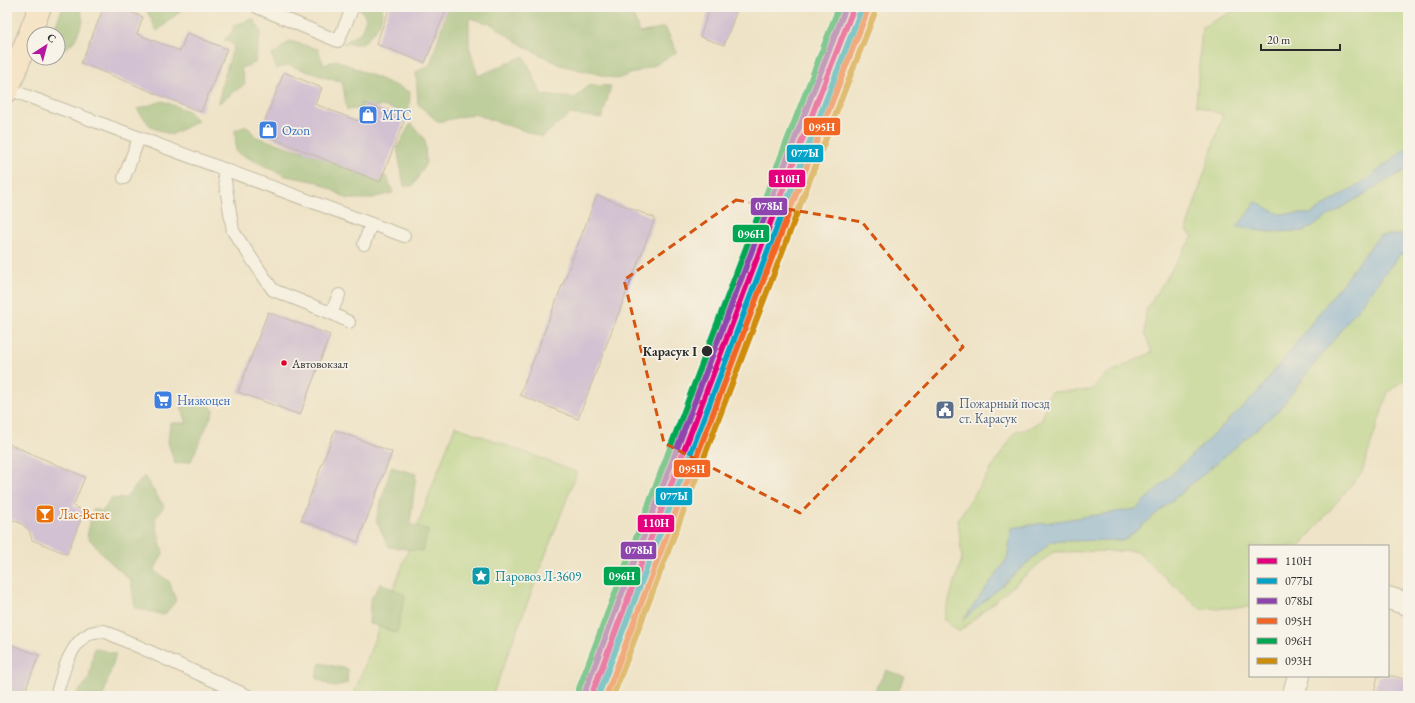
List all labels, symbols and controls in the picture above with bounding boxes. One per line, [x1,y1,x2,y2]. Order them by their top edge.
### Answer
north arrow [26,26,66,66]
scale bar [1261,26,1340,52]
text: С [45,30,59,46]
text: 20 m [1267,32,1291,48]
shop icon: МТС [357,104,379,126]
place label: МТС [382,107,411,124]
line badge: 095Н [803,117,841,136]
shop icon: Ozon [257,119,279,141]
text: 095Н [809,120,835,134]
place label: Ozon [282,122,310,139]
line badge: 077Ы [786,144,824,163]
text: 077Ы [791,146,820,160]
line badge: 110Н [768,169,806,188]
text: 110Н [774,172,800,186]
line badge: 078Ы [750,197,788,216]
text: 078Ы [755,199,784,213]
line badge: 096Н [732,224,770,243]
text: 096Н [738,227,764,241]
place label: Карасук I [643,343,697,360]
marker: Карасук I [700,344,714,358]
place label: Автовокзал [291,356,348,372]
marker: Автовокзал [279,358,289,368]
supermarket icon: Низкоцен [152,389,174,411]
place label: Низкоцен [177,392,231,409]
place label: Пожарный поезд ст. Карасук [959,395,1050,427]
public building icon: Пожарный поезд ст. Карасук [934,399,956,421]
line badge: 095Н [673,459,711,478]
text: 095Н [679,462,705,476]
line badge: 077Ы [655,487,693,506]
text: 077Ы [660,489,689,503]
bar icon: Лас-Вегас [34,503,56,525]
place label: Лас-Вегас [59,506,110,523]
line badge: 110Н [637,514,675,533]
text: 110Н [643,516,669,530]
line badge: 078Ы [620,541,657,560]
text: 078Ы [625,543,654,557]
legend [1249,545,1389,677]
text: 110Н [1285,553,1312,569]
place icon: Паровоз Л-3609 [470,565,492,587]
line badge: 096Н [603,566,641,586]
place label: Паровоз Л-3609 [495,568,582,585]
text: 096Н [609,569,635,583]
text: 077Ы [1285,573,1313,589]
text: 078Ы [1285,593,1313,609]
text: 095Н [1285,613,1312,629]
text: 096Н [1285,633,1312,649]
text: 093Н [1285,653,1312,669]

